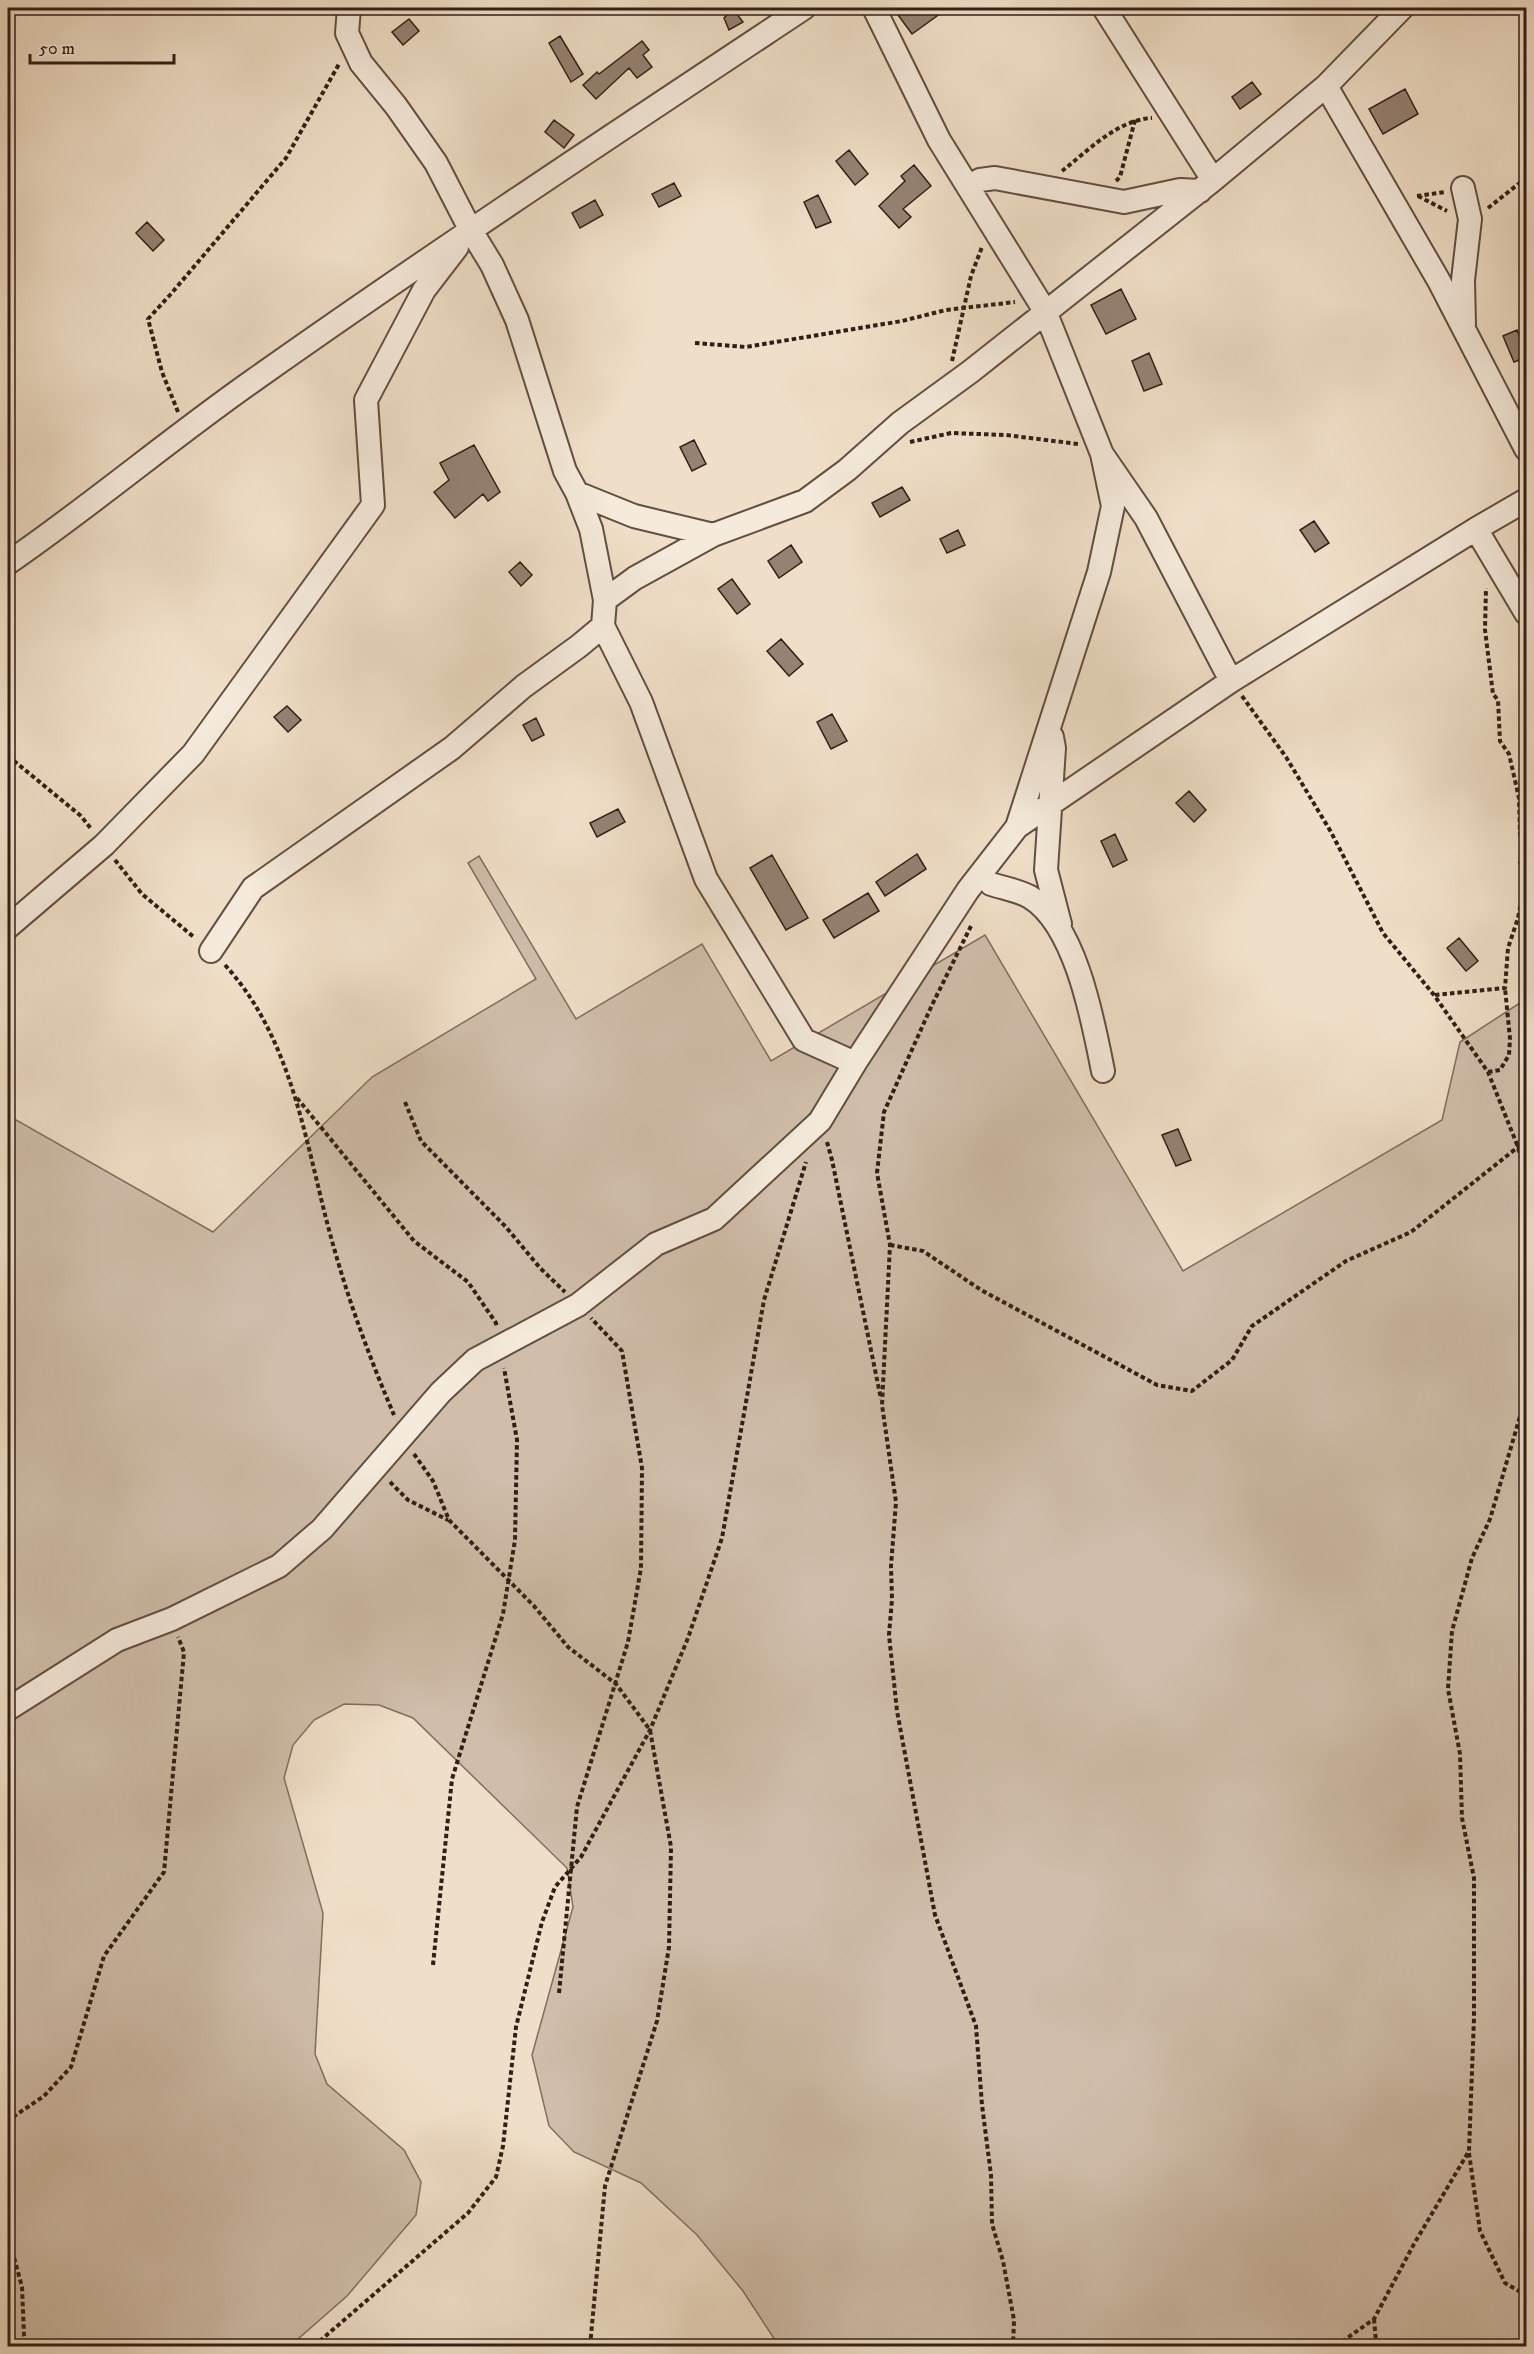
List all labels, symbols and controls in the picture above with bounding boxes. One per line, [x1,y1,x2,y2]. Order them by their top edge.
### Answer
scale bar [30,27,174,65]
text: 50 m [39,38,75,60]

